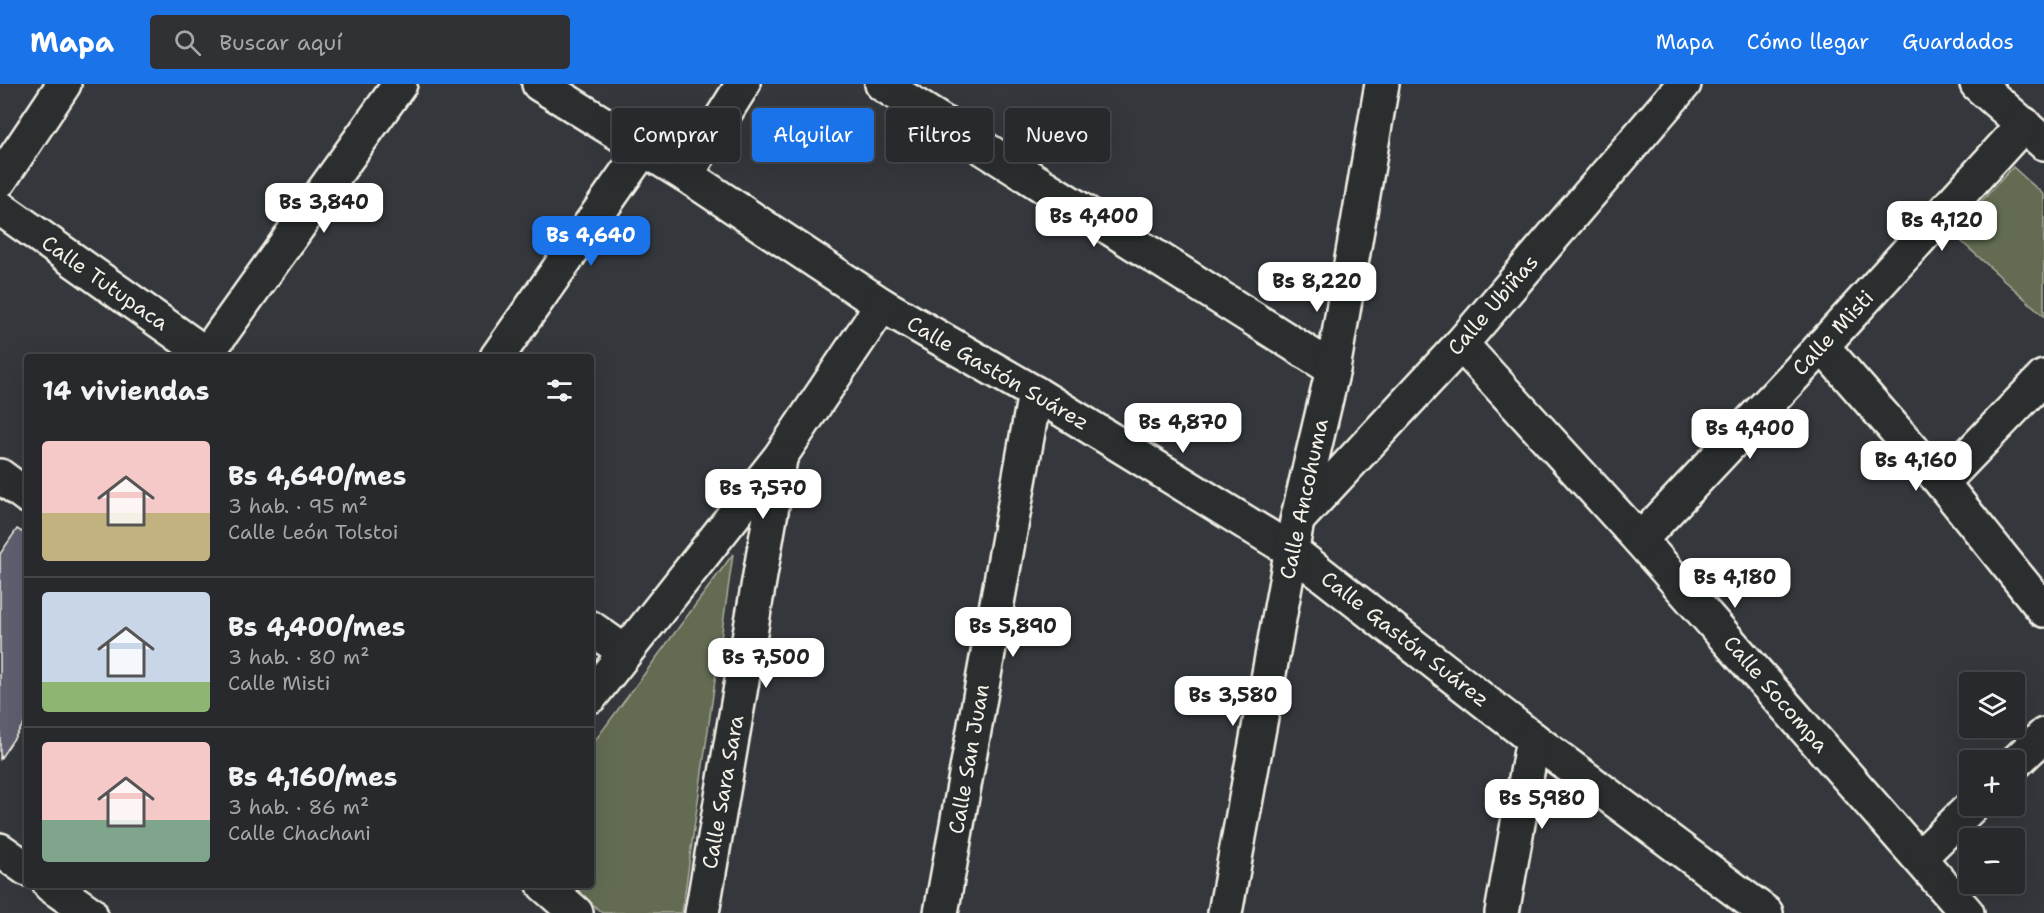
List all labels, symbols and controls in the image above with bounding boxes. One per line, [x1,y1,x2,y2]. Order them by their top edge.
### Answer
search box [150,15,570,69]
text: Mapa [30,23,114,61]
icon: search [171,26,204,59]
text: Buscar aquí [219,28,342,57]
text: Mapa [1656,28,1714,56]
text: Cómo llegar [1747,28,1869,56]
text: Guardados [1902,28,2014,56]
chip: Comprar [612,108,740,162]
chip: Alquilar [752,108,874,162]
chip: Filtros [886,108,993,162]
chip: Nuevo [1005,108,1110,162]
pin: Bs 3,840 [262,183,386,234]
text: Bs 3,840 [279,189,369,215]
pin: Bs 4,400 [1032,197,1156,248]
pin: Bs 4,120 [1880,201,2004,252]
text: Bs 4,400 [1050,203,1138,229]
text: Bs 4,120 [1901,207,1983,233]
pin: Bs 4,640 [529,216,653,267]
text: Bs 4,640 [546,222,636,248]
street label: Calle Tutupaca [36,229,174,337]
street label: Calle Ubiñas [1441,249,1545,361]
pin: Bs 8,220 [1255,262,1379,313]
text: Bs 8,220 [1272,268,1362,294]
street label: Calle Misti [1786,284,1880,382]
street label: Calle Gastón Suárez [902,309,1094,437]
text: 14 viviendas [42,373,210,408]
icon: filters [543,374,576,407]
pin: Bs 4,870 [1121,403,1245,454]
text: Bs 4,870 [1138,409,1228,435]
pin: Bs 4,400 [1688,409,1812,460]
text: Bs 4,400 [1706,415,1794,441]
street label: Calle Ancohuma [1273,416,1335,582]
pin: Bs 4,160 [1854,441,1978,492]
text: Bs 4,160 [1875,447,1957,473]
text: Bs 4,640/mes [228,458,406,493]
icon: home [90,465,162,537]
pin: Bs 7,570 [701,469,825,520]
text: Bs 7,570 [719,475,807,501]
text: 3 hab. · 95 m² [228,493,368,519]
text: Calle León Tolstoi [228,519,398,545]
pin: Bs 4,180 [1673,558,1797,609]
text: Bs 4,180 [1693,564,1777,590]
street label: Calle Gastón Suárez [1315,565,1495,713]
pin: Bs 5,890 [951,607,1075,658]
text: Bs 4,400/mes [228,609,406,644]
text: Bs 5,890 [969,613,1057,639]
icon: home [90,616,162,688]
street label: Calle Socompa [1717,629,1835,759]
pin: Bs 7,500 [704,638,828,689]
text: 3 hab. · 80 m² [228,644,369,670]
text: Bs 7,500 [722,644,810,670]
text: Calle Misti [228,670,330,696]
map controls [1959,672,2025,894]
button: layers [1959,672,2025,738]
pin: Bs 3,580 [1171,676,1295,727]
street label: Calle San Juan [942,682,996,836]
text: Bs 3,580 [1189,682,1277,708]
street label: Calle Sara Sara [696,713,750,871]
button: + [1959,750,2025,816]
text: Bs 4,160/mes [228,759,397,794]
icon: home [90,766,162,838]
pin: Bs 5,980 [1480,779,1604,830]
text: Bs 5,980 [1499,785,1585,811]
text: 3 hab. · 86 m² [228,794,369,820]
text: Calle Chachani [228,820,371,846]
button: − [1959,828,2025,894]

